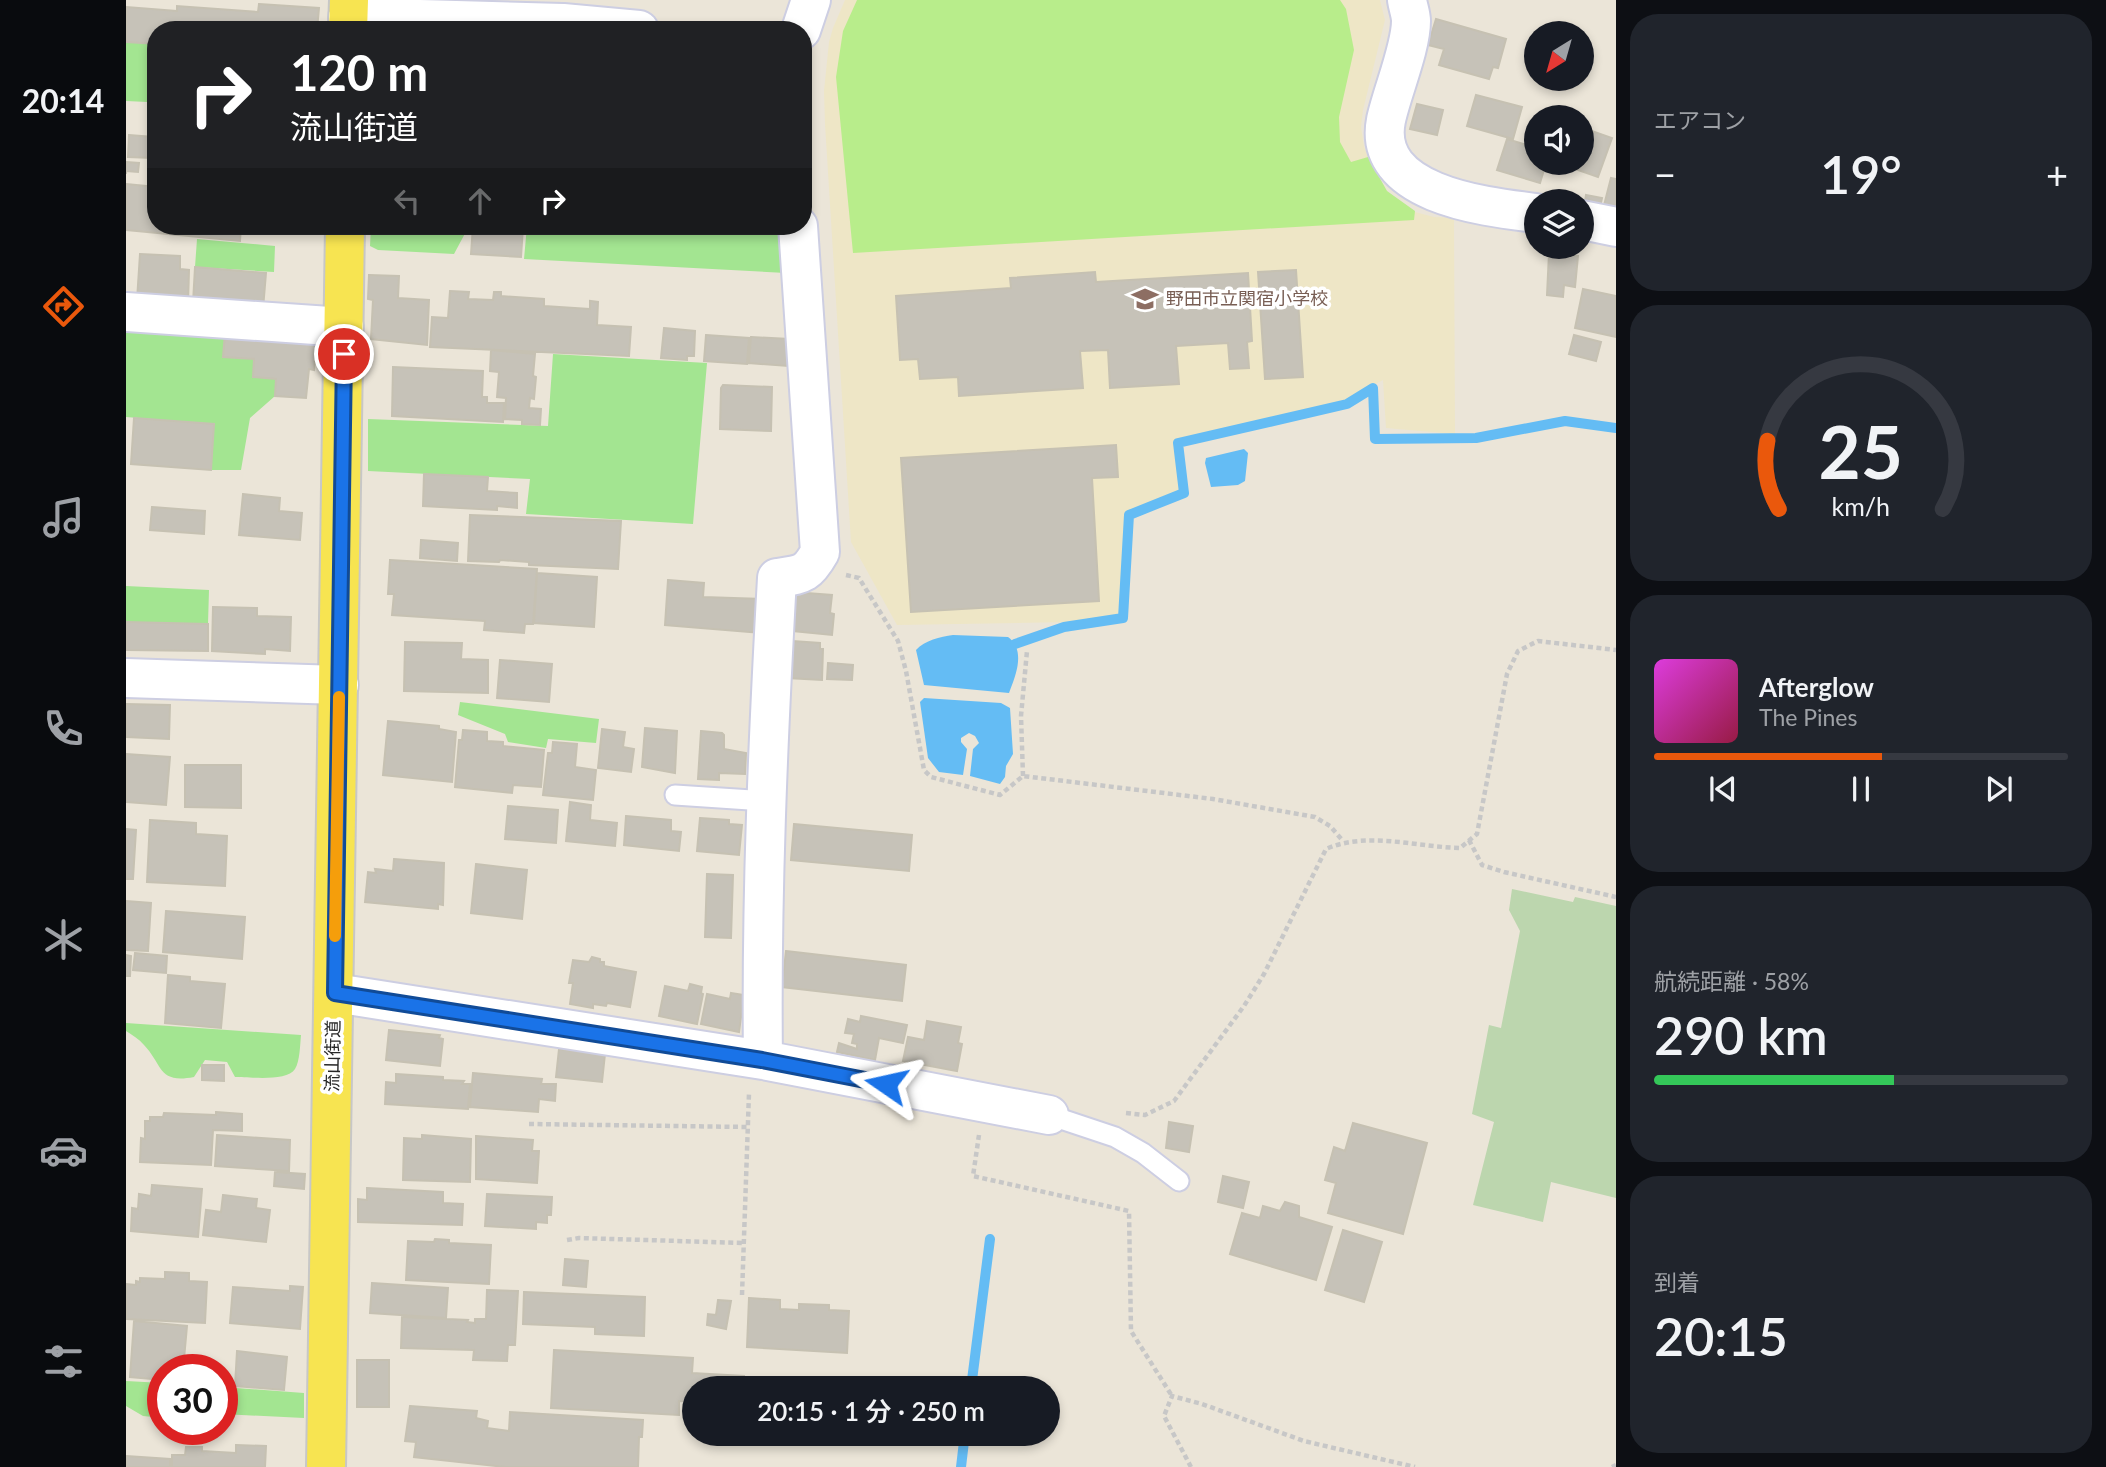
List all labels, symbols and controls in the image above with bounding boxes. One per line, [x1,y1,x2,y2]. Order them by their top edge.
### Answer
north arrow [1524,21,1594,91]
map controls [1524,21,1594,259]
text: 120 m [290,43,428,101]
icon: right [175,49,266,140]
text: 20:14 [22,81,104,120]
button: sound [1524,105,1594,175]
text: エアコン [1654,106,1746,134]
text: 流山街道 [290,107,418,146]
text: 19° [1820,143,1902,205]
text: − [1654,151,1676,197]
text: + [2046,151,2068,197]
icon: left [388,182,426,220]
icon: ahead [461,182,499,220]
icon: right [534,182,572,220]
button: layers [1524,189,1594,259]
icon: directions [39,282,88,331]
school or university icon: 野田市立関宿小学校 [1130,284,1160,314]
place label: 野田市立関宿小学校 [1166,287,1328,309]
pin [314,324,374,384]
icon: arrive [325,335,363,373]
text: 25 [1819,407,1903,495]
text: km/h [1832,491,1890,521]
icon: music [39,493,88,542]
text: Afterglow [1759,671,1874,703]
text: The Pines [1759,703,1857,731]
icon: phone [39,704,88,753]
icon: previous [1704,770,1742,808]
icon: pause [1842,770,1880,808]
icon: next [1980,770,2018,808]
icon: climate [39,915,88,964]
text: 航続距離 · 58% [1654,967,1809,995]
text: 290 km [1654,1004,1828,1066]
street label: 流山街道 [320,1020,344,1092]
position arrow [849,1047,923,1121]
icon: car [39,1126,88,1175]
text: 到着 [1654,1268,1700,1296]
text: 20:15 [1654,1305,1788,1367]
icon: filters [39,1337,88,1386]
speed limit sign: 30 [147,1354,238,1445]
text: 20:15 · 1 分 · 250 m [757,1395,985,1427]

